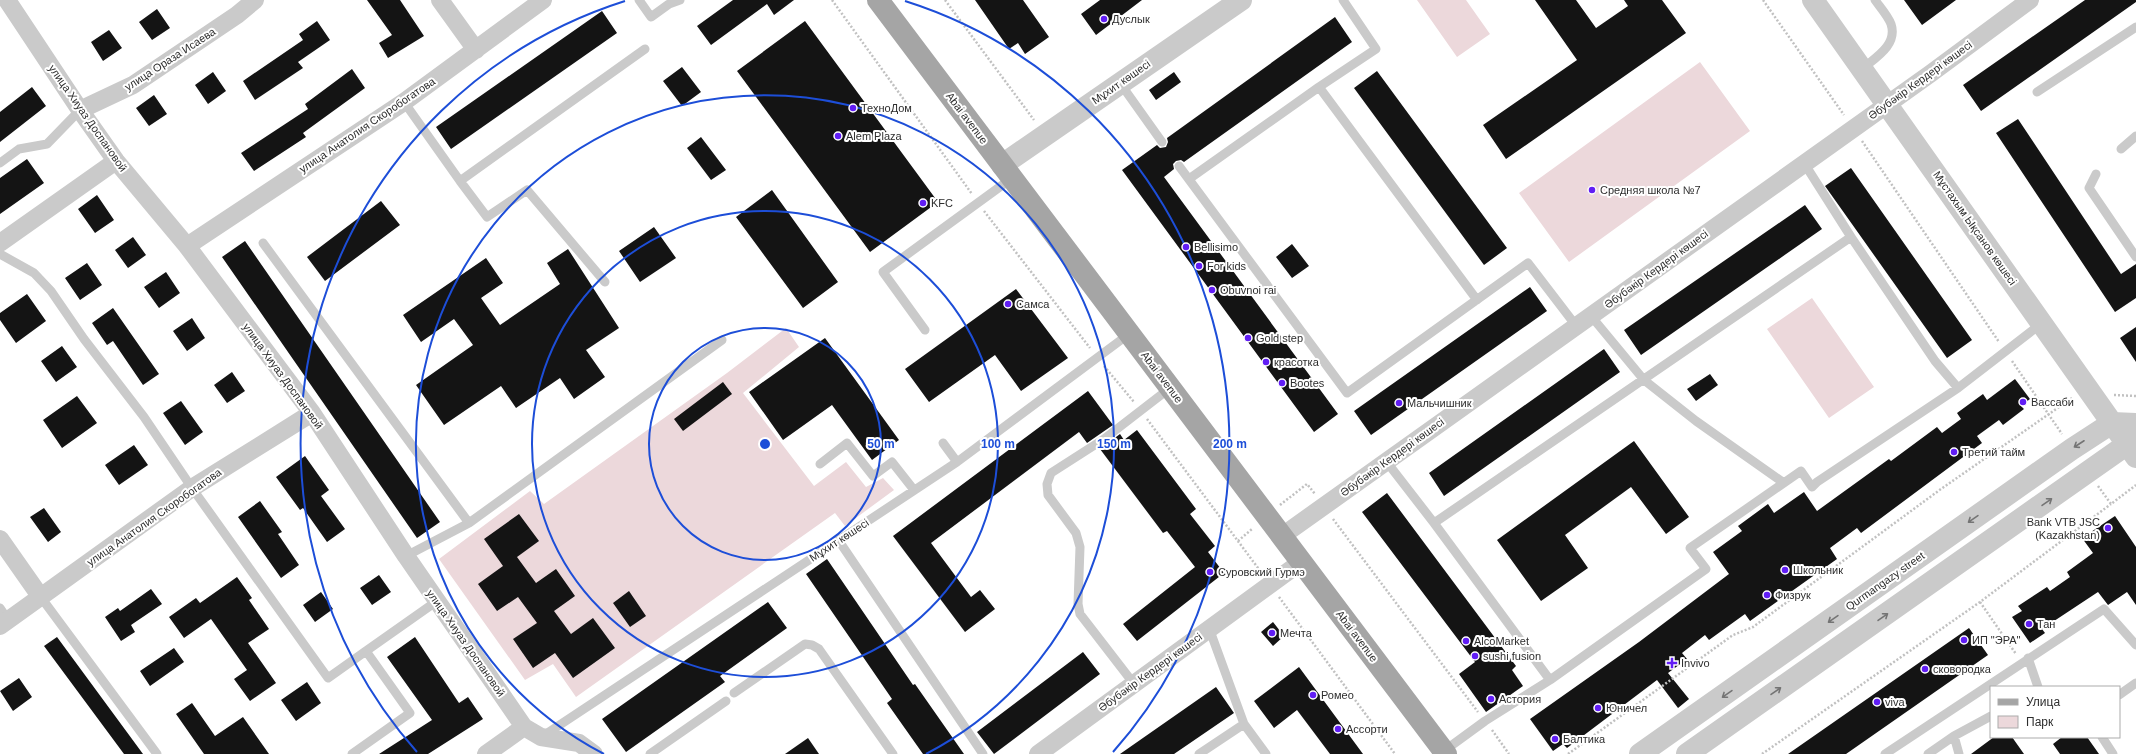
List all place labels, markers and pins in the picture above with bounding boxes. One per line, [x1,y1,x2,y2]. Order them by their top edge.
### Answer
place label: Дуслык [1112,13,1150,25]
marker: Дуслык [1099,14,1109,24]
place label: ТехноДом [861,102,912,114]
marker: ТехноДом [848,103,858,113]
place label: Alem Plaza [846,130,903,142]
marker: Alem Plaza [833,131,843,141]
place label: Средняя школа №7 [1600,184,1701,196]
marker: Средняя школа №7 [1587,185,1597,195]
place label: KFC [931,197,953,209]
marker: KFC [918,198,928,208]
place label: Bellisimo [1194,241,1238,253]
marker: Bellisimo [1181,242,1191,252]
place label: For kids [1207,260,1247,272]
marker: For kids [1194,261,1204,271]
place label: Obuvnoi rai [1220,284,1276,296]
marker: Obuvnoi rai [1207,285,1217,295]
place label: Самса [1016,298,1050,310]
marker: Самса [1003,299,1013,309]
place label: Gold step [1256,332,1303,344]
marker: Gold step [1243,333,1253,343]
place label: красотка [1274,356,1320,368]
marker: красотка [1261,357,1271,367]
place label: Bootes [1290,377,1325,389]
marker: Bootes [1277,378,1287,388]
place label: Вассаби [2031,396,2074,408]
place label: Мальчишник [1407,397,1472,409]
marker: Вассаби [2018,397,2028,407]
marker: Мальчишник [1394,398,1404,408]
centre of rings [758,437,772,451]
place label: Третий тайм [1962,446,2025,458]
marker: Третий тайм [1949,447,1959,457]
place label: Bank VTB JSC (Kazakhstan) [2027,516,2100,541]
marker: Bank VTB JSC (Kazakhstan) [2103,523,2113,533]
place label: Школьник [1793,564,1843,576]
marker: Школьник [1780,565,1790,575]
place label: Суровский Гурмэ [1218,566,1305,578]
marker: Суровский Гурмэ [1205,567,1215,577]
place label: Физрук [1775,589,1811,601]
marker: Физрук [1762,590,1772,600]
place label: Тан [2037,618,2055,630]
marker: Тан [2024,619,2034,629]
place label: Мечта [1280,627,1313,639]
marker: Мечта [1267,628,1277,638]
place label: ИП "ЭРА" [1972,634,2021,646]
place label: AlcoMarket [1474,635,1529,647]
marker: ИП "ЭРА" [1959,635,1969,645]
marker: AlcoMarket [1461,636,1471,646]
place label: sushi fusion [1483,650,1541,662]
marker: sushi fusion [1470,651,1480,661]
marker: Invivo [1666,657,1678,669]
place label: Invivo [1681,657,1710,669]
place label: сковородка [1933,663,1992,675]
marker: сковородка [1920,664,1930,674]
place label: Ромео [1321,689,1354,701]
marker: Ромео [1308,690,1318,700]
place label: Астория [1499,693,1541,705]
marker: Астория [1486,694,1496,704]
place label: viva [1885,696,1905,708]
marker: viva [1872,697,1882,707]
place label: Юничел [1606,702,1647,714]
marker: Юничел [1593,703,1603,713]
place label: Ассорти [1346,723,1388,735]
marker: Ассорти [1333,724,1343,734]
place label: Балтика [1563,733,1606,745]
marker: Балтика [1550,734,1560,744]

